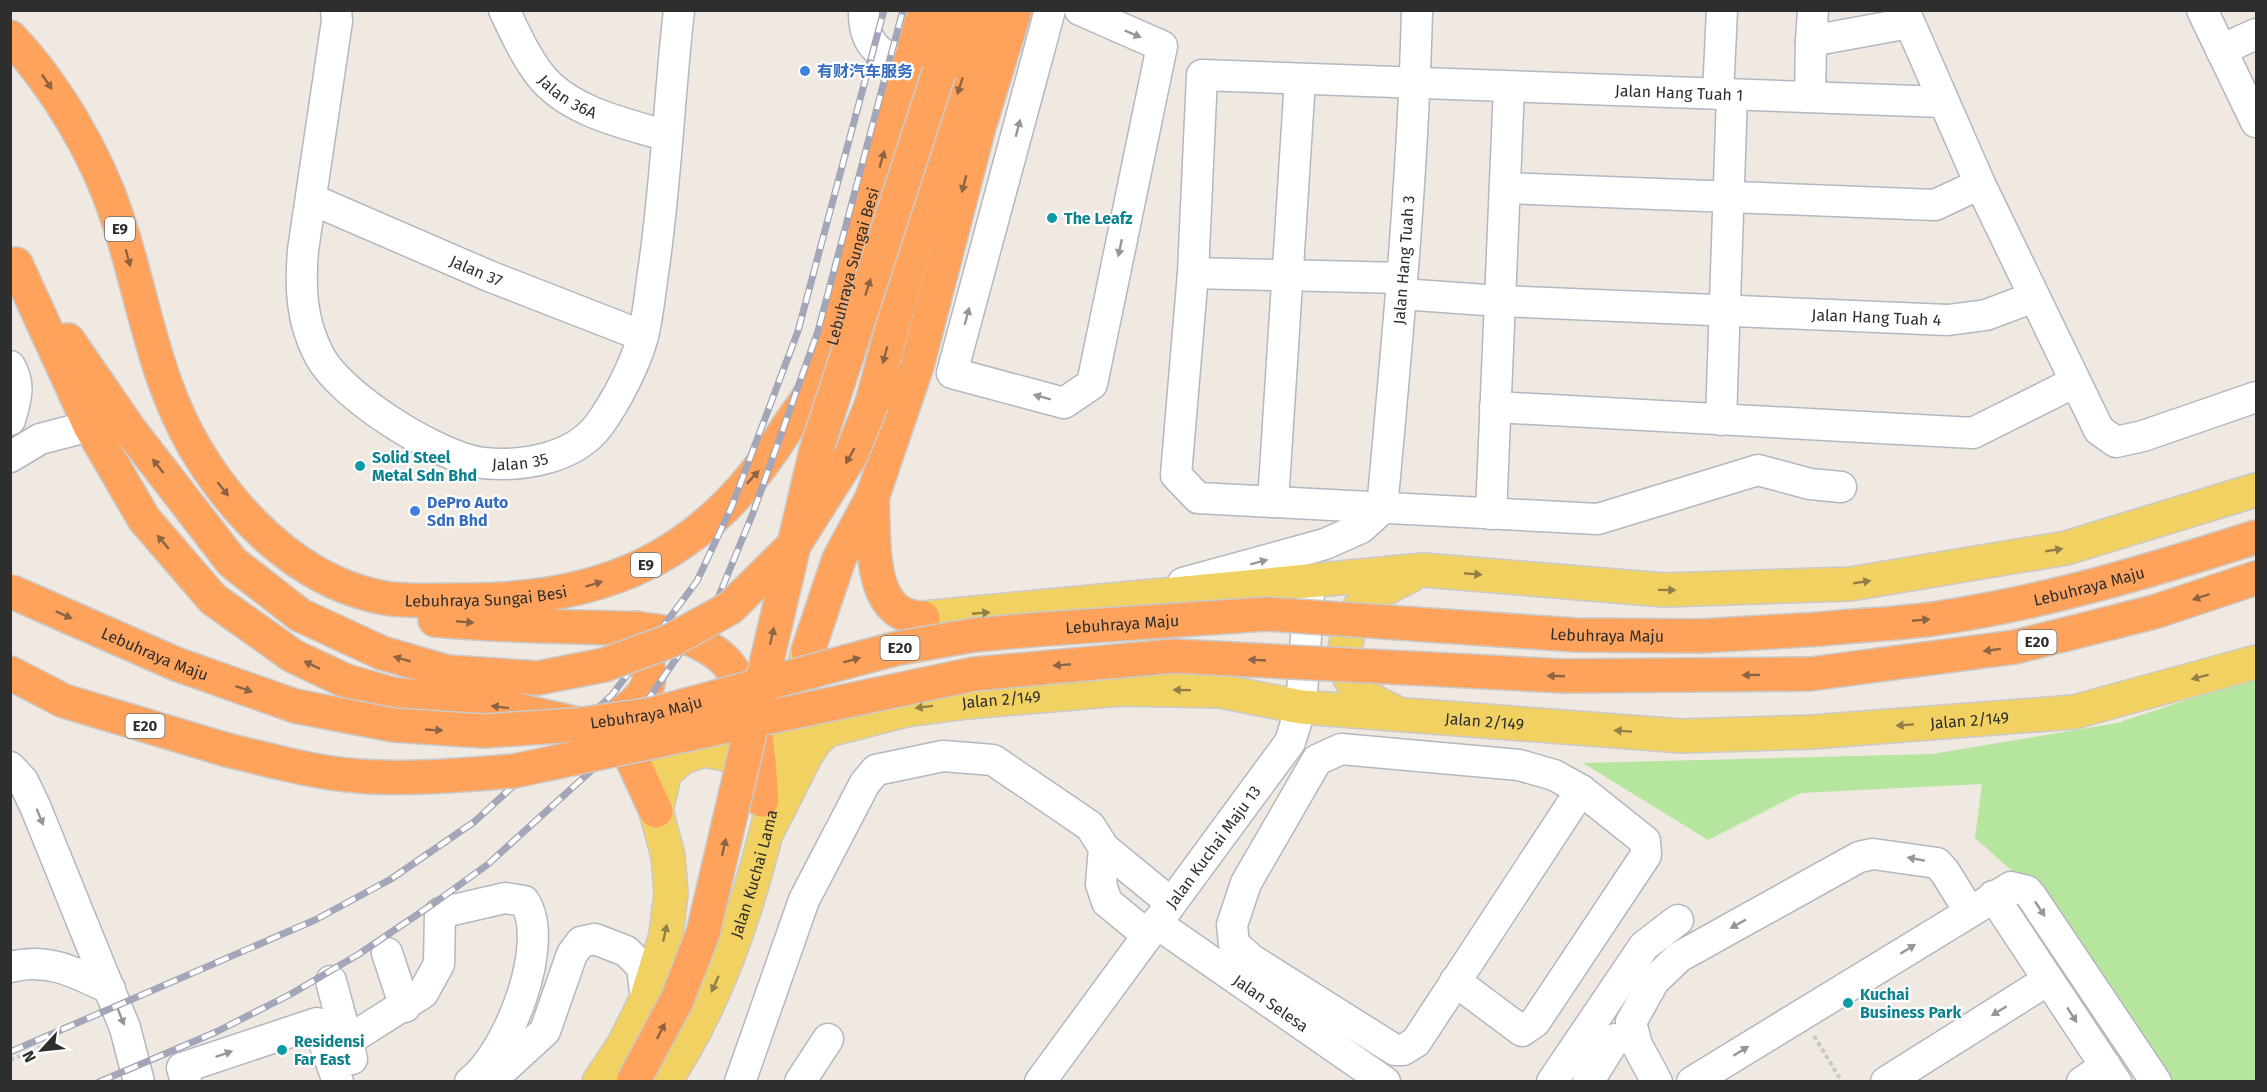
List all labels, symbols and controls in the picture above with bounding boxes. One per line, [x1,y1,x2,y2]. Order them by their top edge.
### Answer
one-way arrow [1125,29,1143,39]
place label: 有财汽车服务 [817,62,913,81]
marker: 有财汽车服务 [798,64,812,78]
street label: Jalan 36A [534,71,600,123]
one-way arrow [42,74,53,90]
one-way arrow [955,77,964,95]
street label: Jalan Hang Tuah 1 [1615,81,1743,105]
one-way arrow [1014,119,1024,137]
one-way arrow [878,150,887,168]
one-way arrow [959,175,968,193]
street label: Lebuhraya Sungai Besi [822,185,883,348]
street label: Jalan Hang Tuah 3 [1389,195,1418,325]
place label: The Leafz [1064,209,1133,228]
marker: The Leafz [1045,211,1059,225]
road number: E9 [105,217,135,241]
one-way arrow [1115,239,1124,258]
one-way arrow [124,250,133,268]
street label: Jalan 37 [447,251,505,290]
one-way arrow [864,278,874,296]
street label: Jalan Hang Tuah 4 [1811,305,1942,330]
one-way arrow [963,307,973,326]
one-way arrow [880,346,889,364]
one-way arrow [1033,392,1051,401]
place label: Solid Steel Metal Sdn Bhd [372,448,477,485]
one-way arrow [845,448,855,465]
street label: Jalan 35 [491,449,550,474]
one-way arrow [151,458,164,474]
marker: Solid Steel Metal Sdn Bhd [353,459,367,473]
one-way arrow [746,470,760,485]
one-way arrow [216,481,228,496]
place label: DePro Auto Sdn Bhd [427,493,508,530]
marker: DePro Auto Sdn Bhd [408,504,422,518]
one-way arrow [156,534,169,550]
one-way arrow [2045,545,2064,554]
road number: E9 [631,553,661,577]
one-way arrow [1250,557,1268,566]
street label: Lebuhraya Maju [2032,563,2147,610]
one-way arrow [1463,569,1482,579]
one-way arrow [1852,577,1871,586]
one-way arrow [585,579,603,588]
street label: Lebuhraya Sungai Besi [404,582,569,611]
one-way arrow [1657,585,1676,595]
one-way arrow [2192,593,2210,602]
one-way arrow [972,608,991,618]
one-way arrow [55,610,72,619]
street label: Lebuhraya Maju [1065,611,1180,638]
one-way arrow [1912,615,1931,625]
one-way arrow [456,617,475,627]
street label: Lebuhraya Maju [98,623,211,685]
street label: Lebuhraya Maju [1550,624,1664,646]
one-way arrow [768,627,778,646]
road number: E20 [2018,630,2056,654]
road number: E20 [880,636,920,660]
one-way arrow [1982,646,2001,655]
one-way arrow [393,654,411,663]
one-way arrow [843,655,861,664]
one-way arrow [1247,656,1266,665]
one-way arrow [303,660,320,669]
one-way arrow [1053,660,1072,670]
one-way arrow [1742,670,1761,679]
one-way arrow [1547,671,1566,680]
one-way arrow [2191,673,2209,683]
one-way arrow [235,685,253,694]
one-way arrow [1172,685,1191,695]
street label: Jalan 2/149 [960,687,1041,713]
street label: Lebuhraya Maju [589,692,704,733]
one-way arrow [491,703,510,712]
one-way arrow [915,703,934,712]
street label: Jalan 2/149 [1929,708,2010,733]
street label: Jalan 2/149 [1444,709,1525,734]
road number: E20 [126,714,164,738]
one-way arrow [1896,720,1915,730]
one-way arrow [425,725,444,734]
one-way arrow [1614,727,1633,736]
street label: Jalan Kuchai Maju 13 [1162,782,1265,912]
one-way arrow [35,808,45,826]
street label: Jalan Kuchai Lama [727,808,781,940]
one-way arrow [720,837,729,856]
one-way arrow [1906,854,1925,863]
one-way arrow [2034,901,2045,917]
one-way arrow [1730,919,1747,929]
one-way arrow [661,924,670,943]
one-way arrow [1899,943,1916,954]
street label: Jalan Selesa [1229,971,1312,1036]
one-way arrow [711,976,720,993]
place label: Kuchai Business Park [1860,985,1961,1022]
marker: Kuchai Business Park [1841,996,1855,1010]
one-way arrow [1991,1005,2007,1016]
one-way arrow [2066,1007,2078,1023]
one-way arrow [117,1008,126,1026]
north arrow [12,1020,72,1080]
one-way arrow [656,1022,666,1039]
place label: Residensi Far East [294,1032,365,1069]
marker: Residensi Far East [275,1043,289,1057]
one-way arrow [1733,1045,1749,1056]
text: N [18,1048,40,1066]
one-way arrow [215,1049,233,1059]

